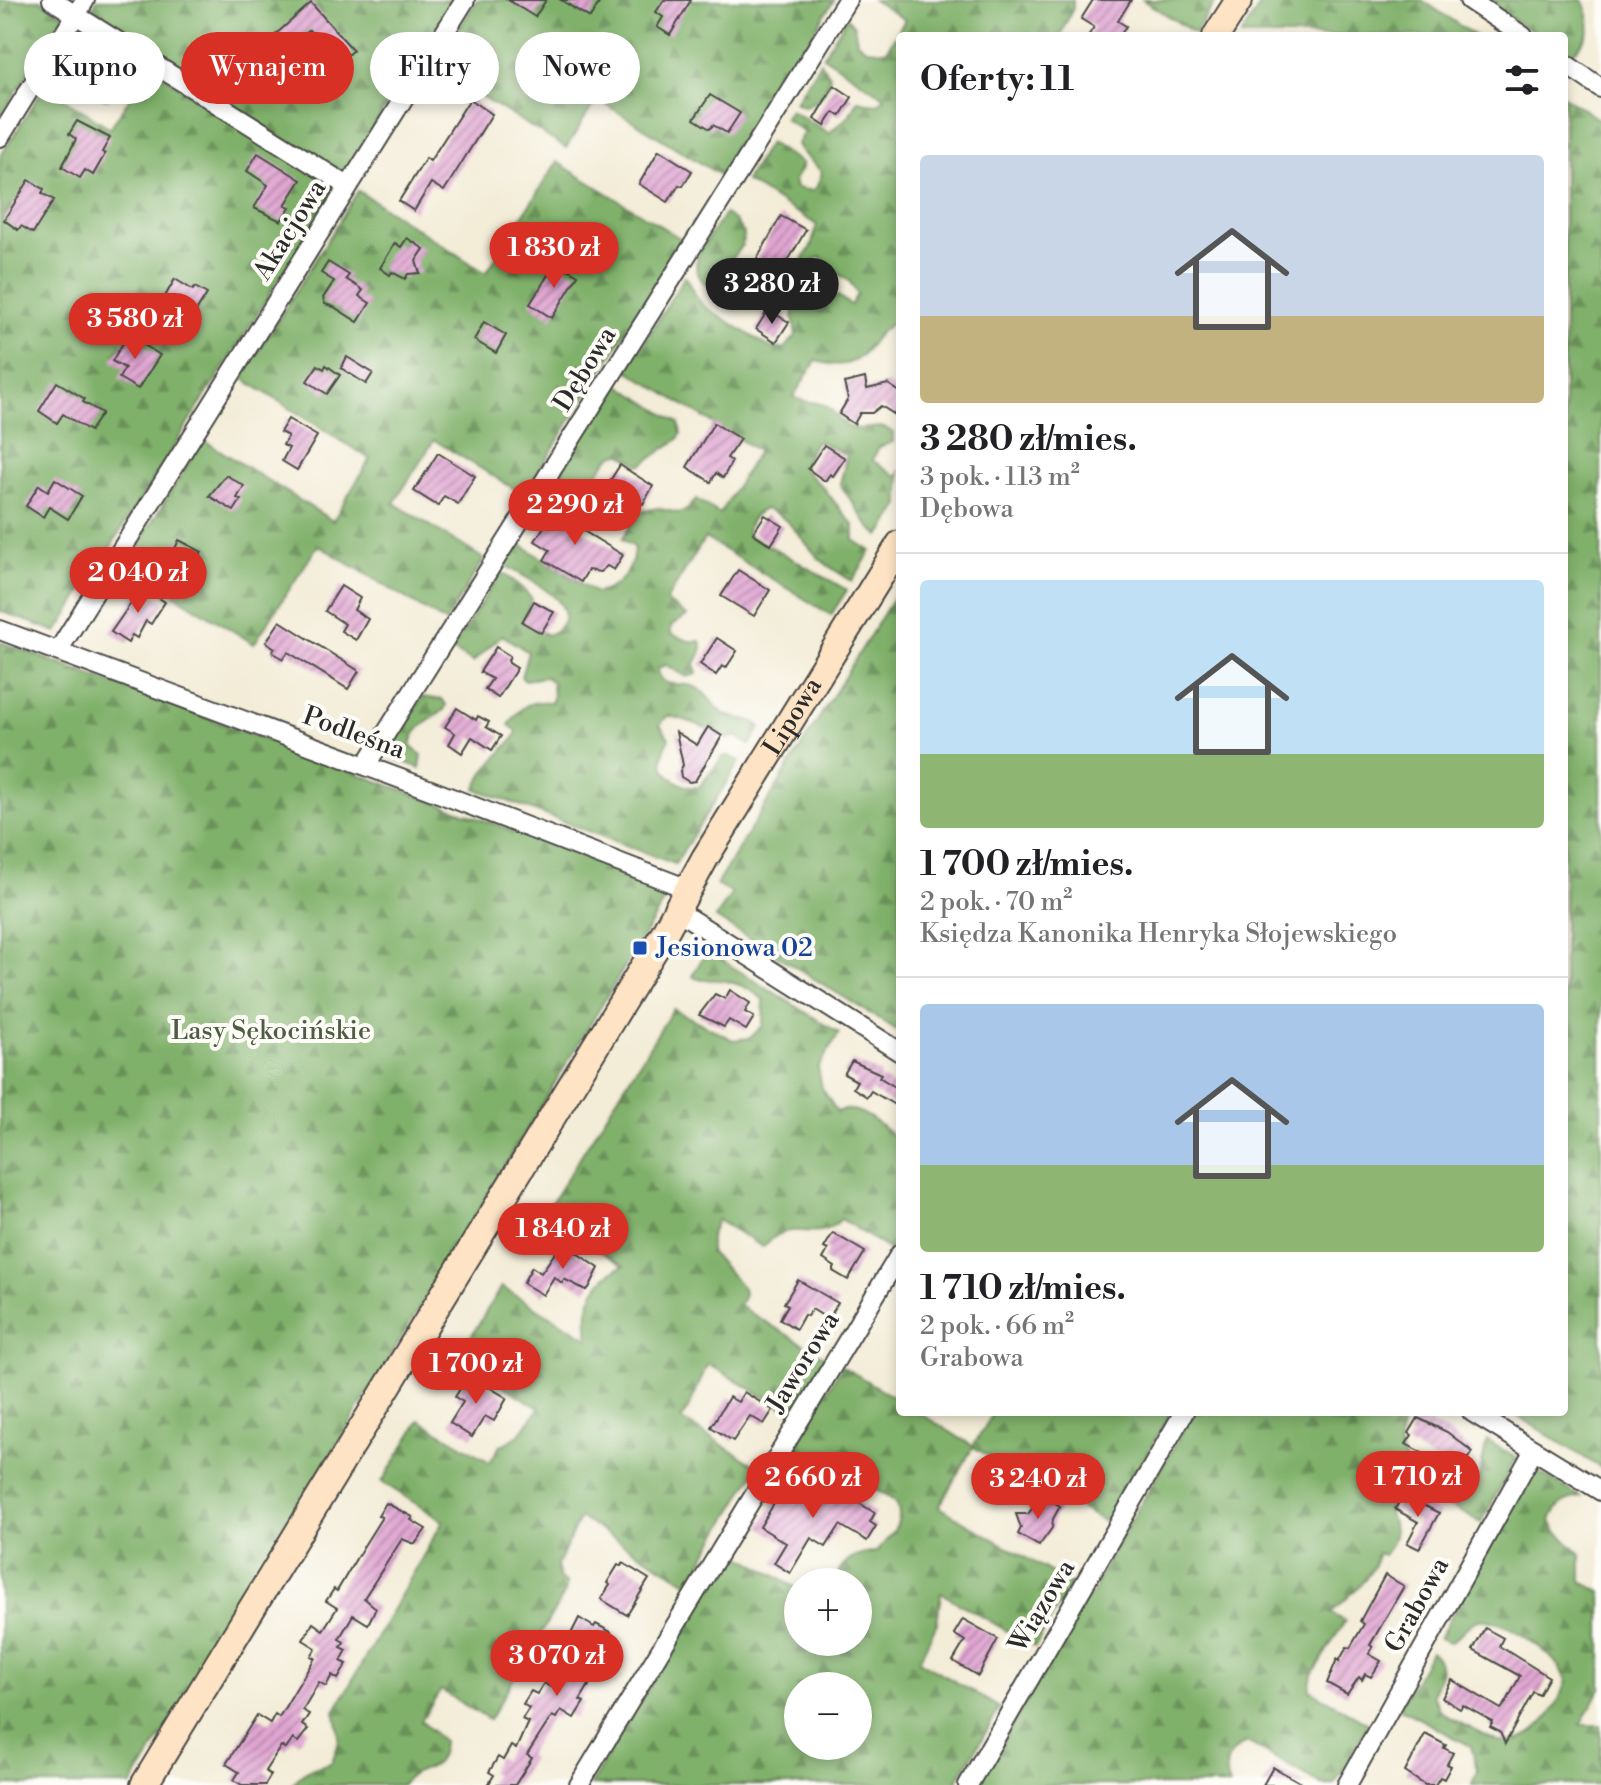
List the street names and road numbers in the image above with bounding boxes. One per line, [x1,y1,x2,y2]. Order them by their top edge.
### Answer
street label: Akacjowa [246,173,334,287]
street label: Dębowa [547,320,624,417]
street label: Lipowa [756,671,830,762]
street label: Podleśna [299,700,410,766]
street label: Jaworowa [759,1305,847,1419]
street label: Grabowa [1378,1551,1457,1658]
street label: Wiązowa [1001,1553,1082,1659]

